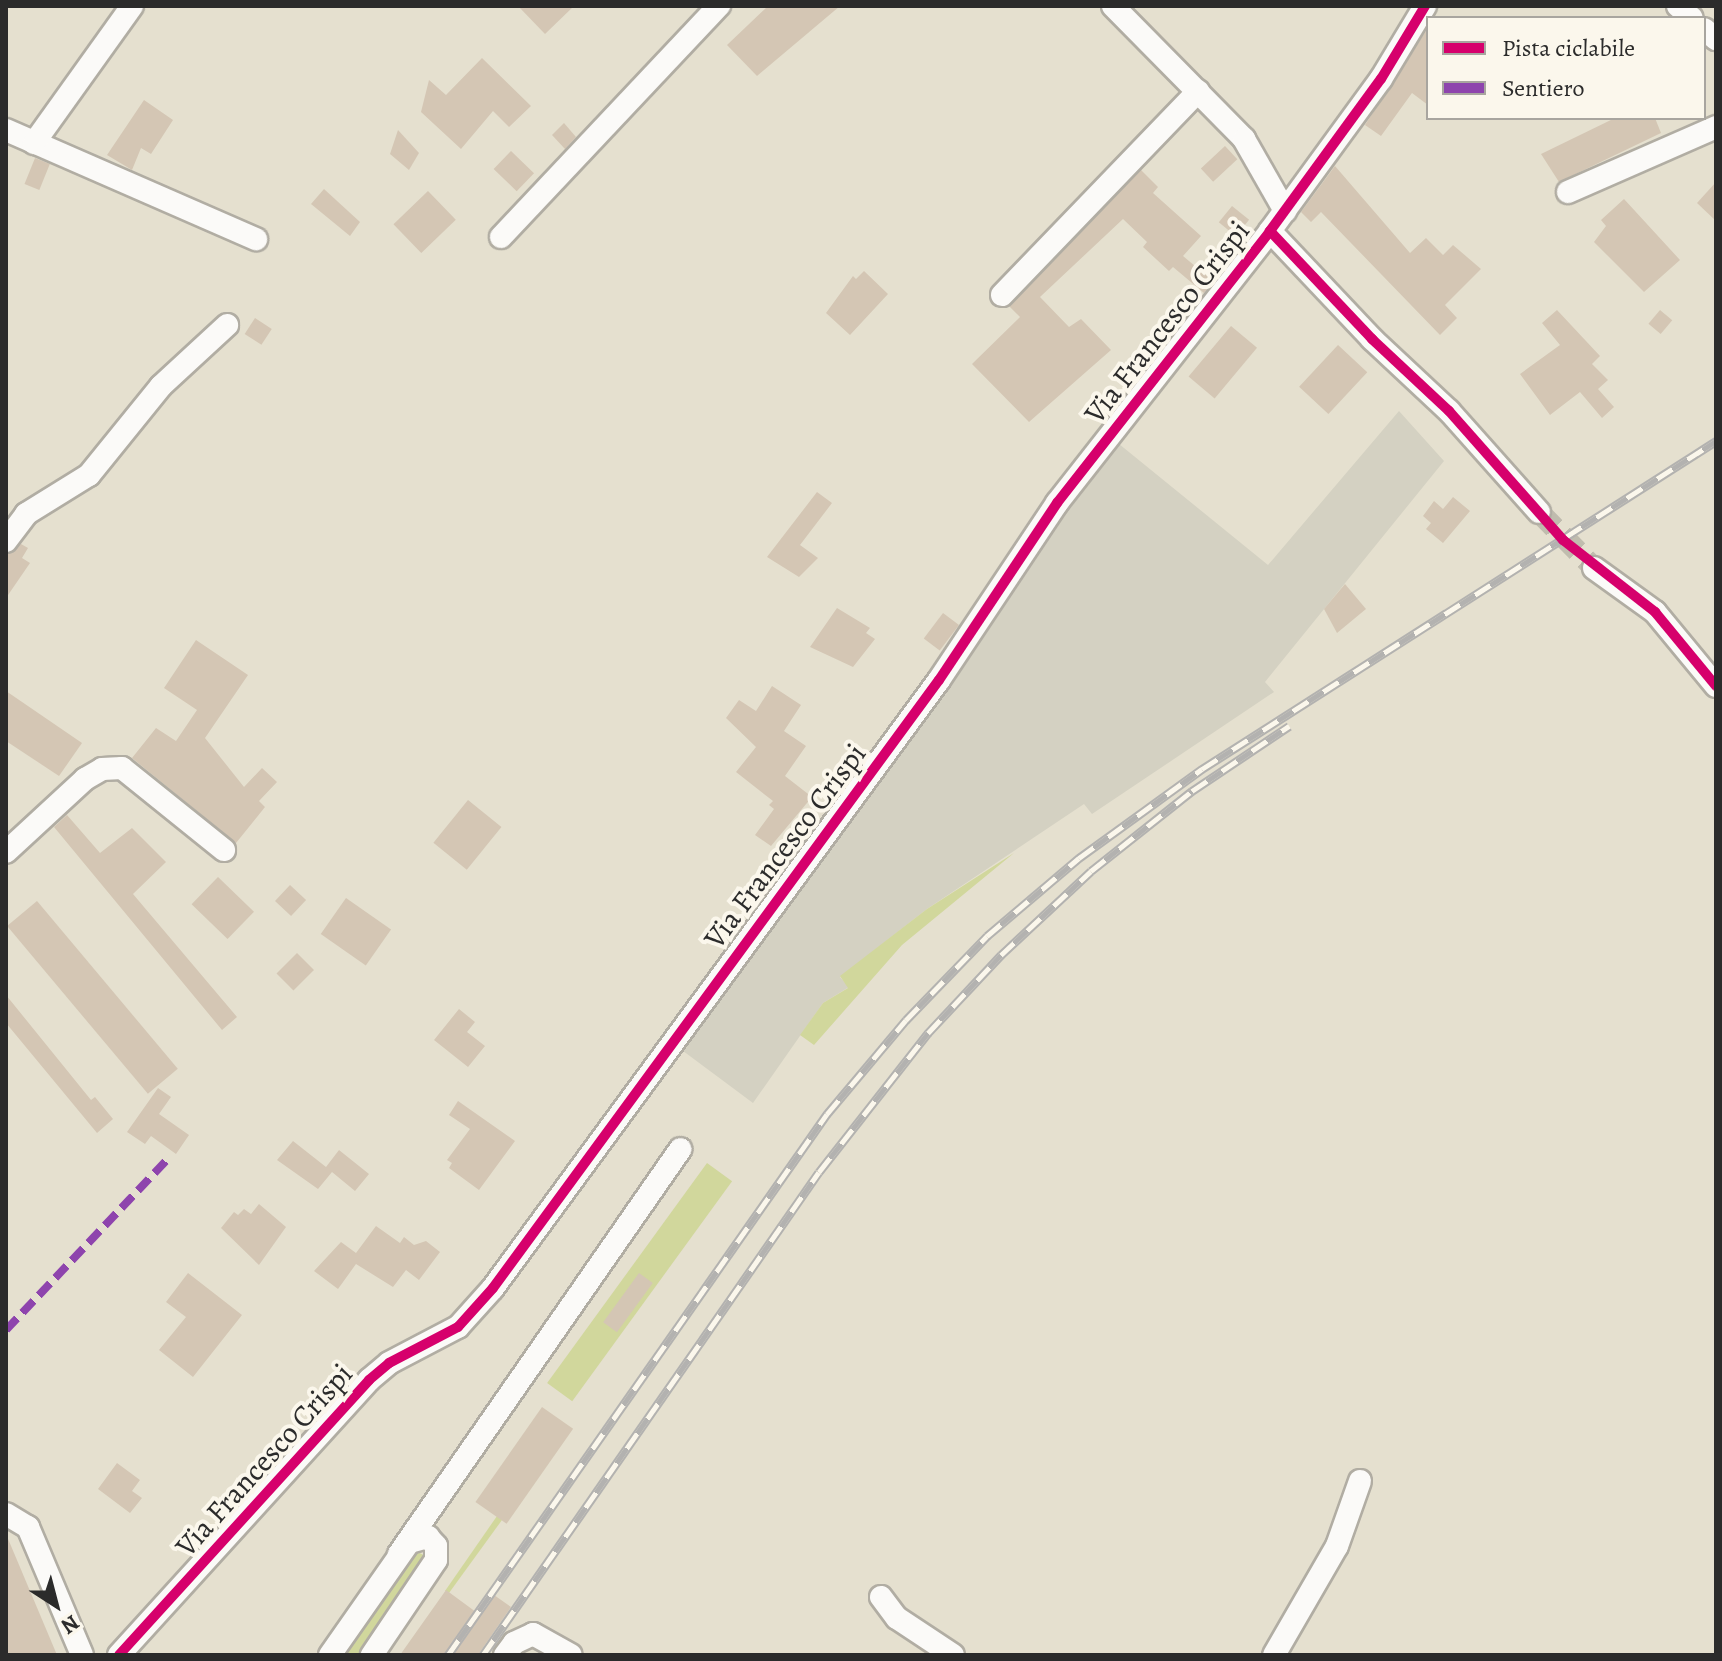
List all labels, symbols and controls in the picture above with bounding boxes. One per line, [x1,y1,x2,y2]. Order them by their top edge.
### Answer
legend [1426,16,1706,120]
text: Pista ciclabile [1502,32,1635,64]
text: Sentiero [1502,72,1585,104]
street label: Via Francesco Crispi [1077,213,1257,431]
street label: Via Francesco Crispi [696,736,874,956]
street label: Via Francesco Crispi [168,1356,360,1564]
north arrow [16,1565,96,1645]
text: N [55,1608,85,1641]

